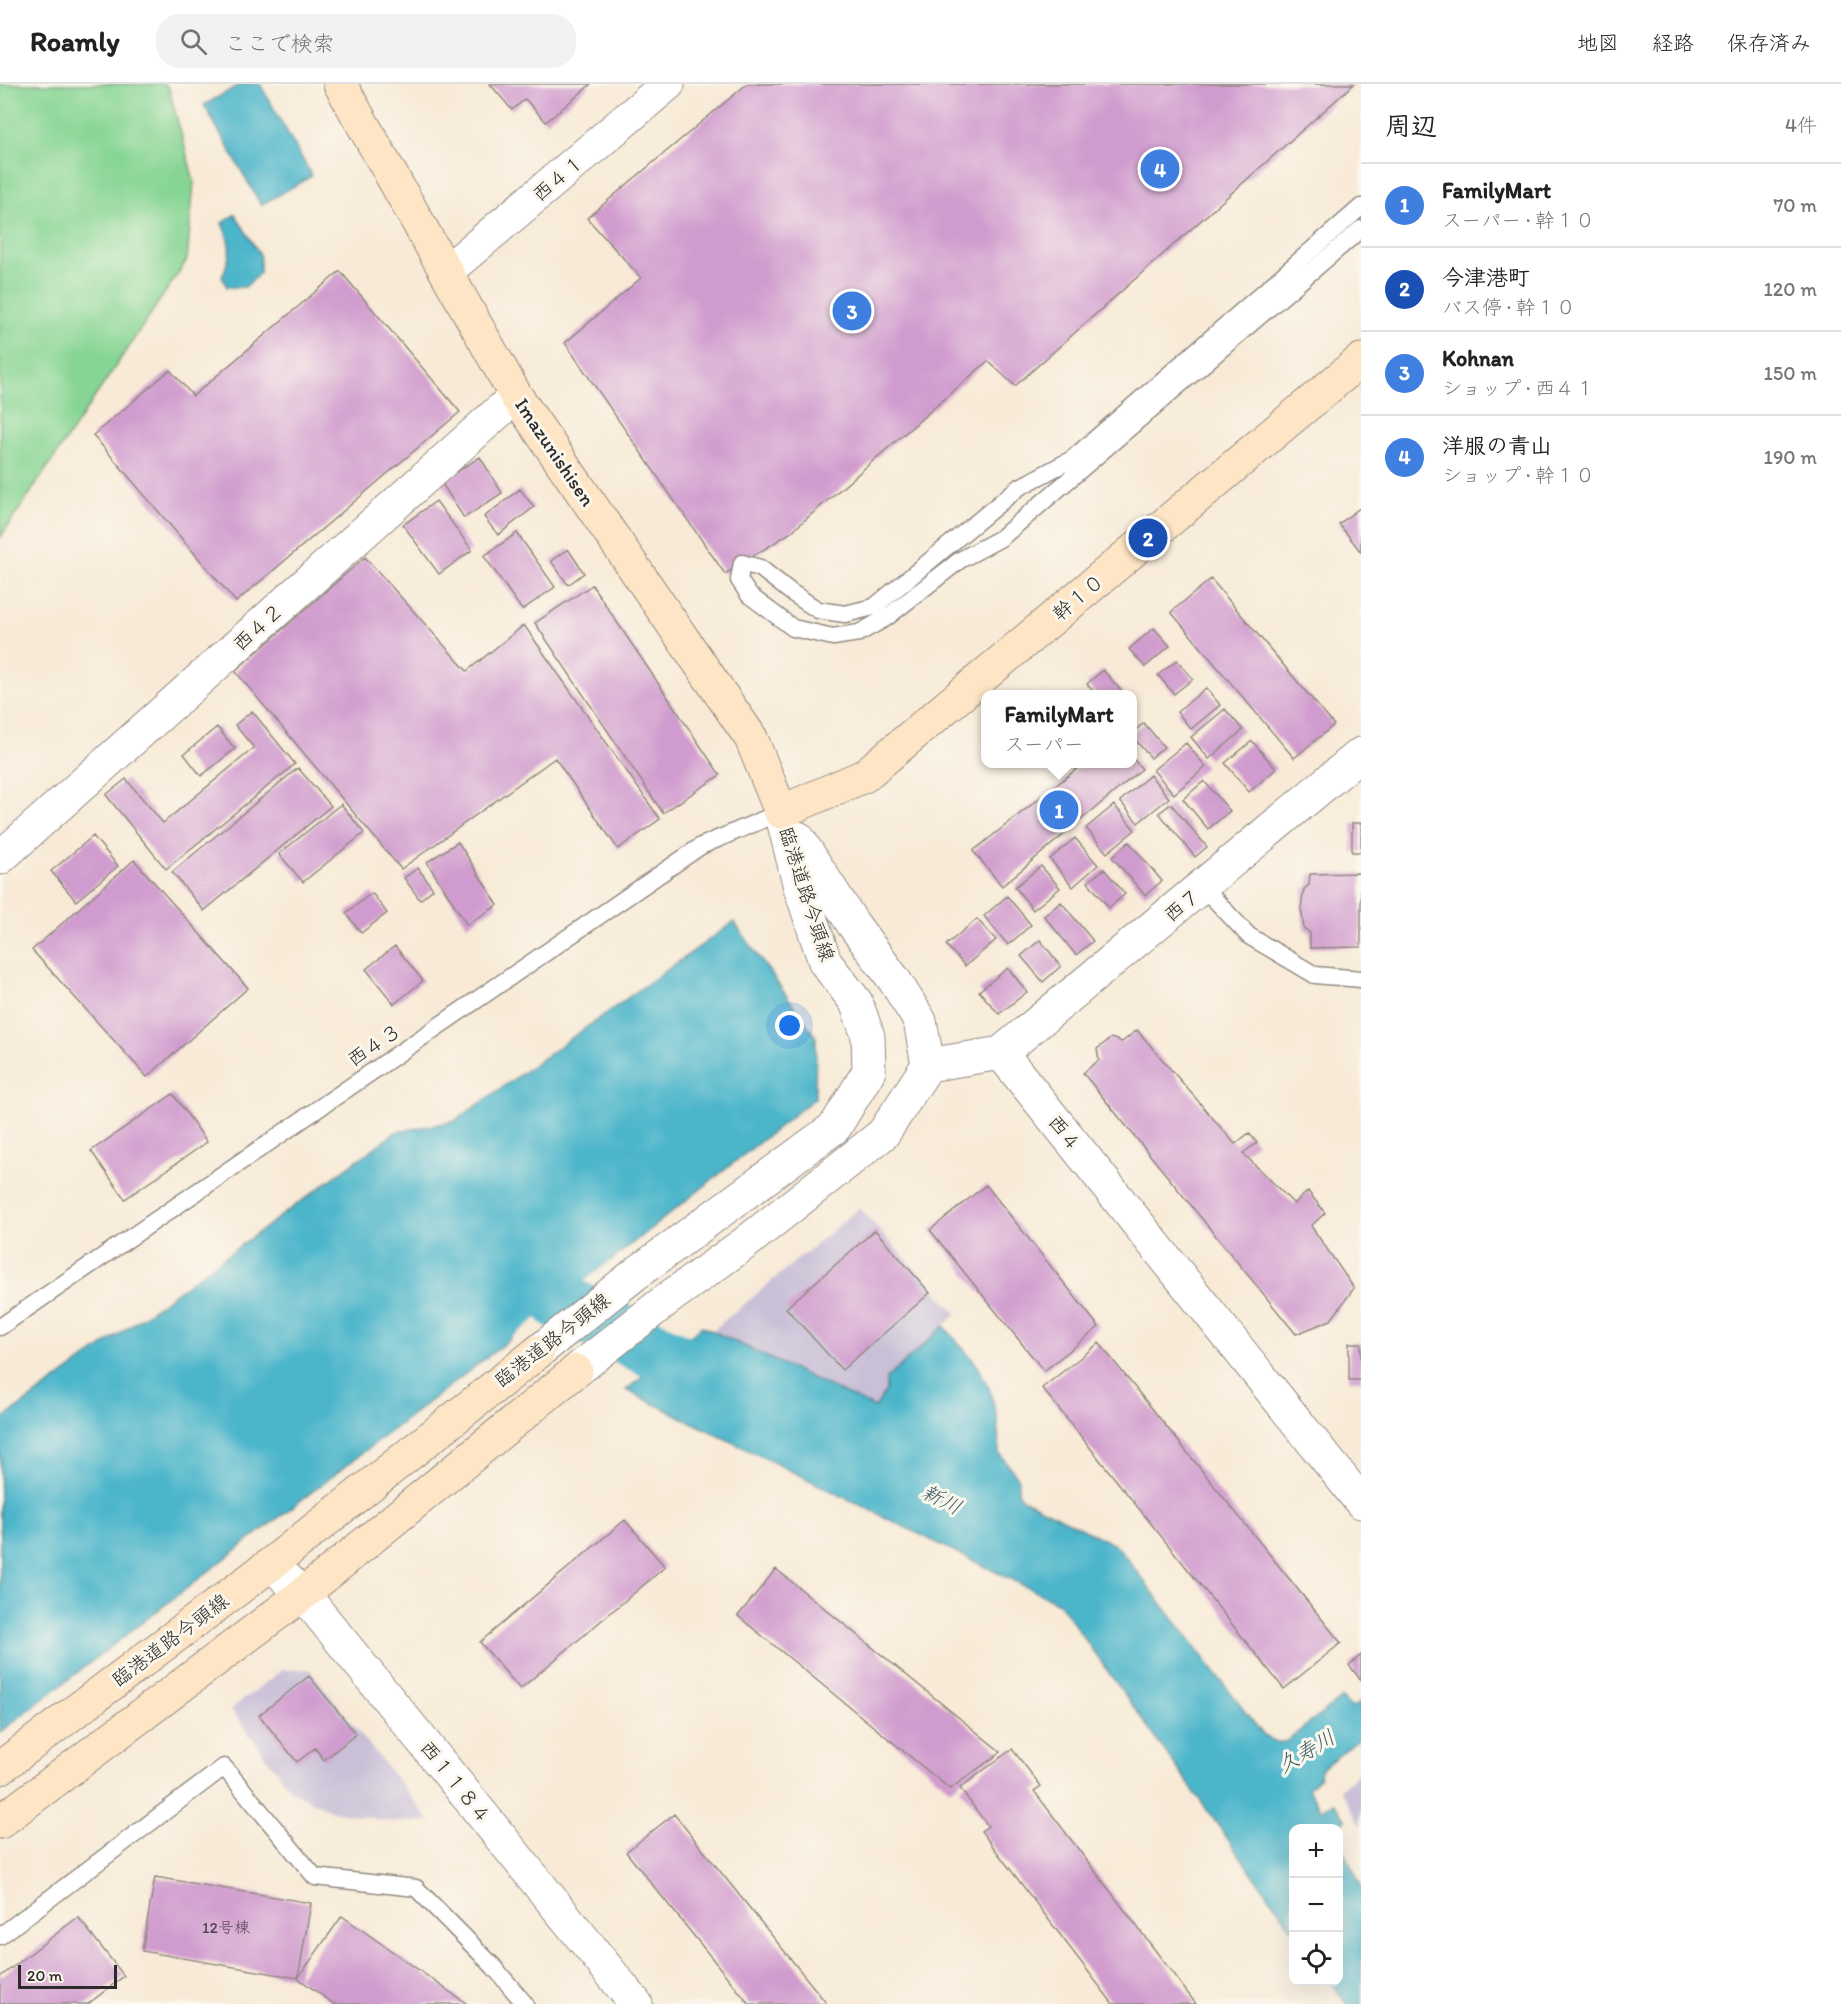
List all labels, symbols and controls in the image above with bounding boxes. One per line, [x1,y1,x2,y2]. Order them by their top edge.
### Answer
search box [156,14,576,68]
text: Roamly [30,24,120,58]
icon: search [177,25,210,58]
text: ここで検索 [225,30,335,57]
text: 地図 [1577,30,1619,55]
text: 経路 [1652,30,1694,55]
text: 保存済み [1727,30,1811,55]
text: 周辺 [1385,110,1437,142]
text: 4件 [1785,113,1817,137]
pin: 4 [1140,146,1180,191]
street label: 西４１ [527,150,589,206]
text: FamilyMart [1442,177,1551,204]
text: 1 [1400,193,1409,217]
text: 70 m [1773,193,1817,217]
text: スーパー · 幹１０ [1442,208,1595,232]
text: 今津港町 [1442,264,1530,291]
text: 2 [1399,277,1410,301]
text: 120 m [1764,277,1817,301]
pin: 3 [832,288,872,334]
text: バス停 · 幹１０ [1442,295,1576,319]
text: Kohnan [1442,345,1514,372]
text: 3 [1399,361,1410,385]
text: 150 m [1764,361,1817,385]
text: ショップ · 西４１ [1442,376,1595,400]
street label: Imazunishisen [510,393,600,511]
text: 洋服の青山 [1442,432,1552,459]
text: 4 [1398,445,1411,469]
text: 190 m [1764,445,1817,469]
text: ショップ · 幹１０ [1442,463,1595,487]
pin: 2 [1128,516,1168,560]
street label: 幹１０ [1047,569,1109,625]
street label: 西４２ [228,598,288,656]
popup [981,690,1137,768]
text: FamilyMart [1005,701,1113,728]
text: スーパー [1005,732,1084,756]
pin: 1 [1040,788,1078,832]
street label: 臨港道路今頭線 [774,824,840,964]
street label: 西７ [1159,883,1205,927]
your location [775,1011,804,1040]
street label: 西４３ [342,1018,406,1072]
street label: 西４ [1043,1110,1087,1156]
street label: 臨港道路今頭線 [489,1287,615,1393]
water label: 新川 [918,1478,966,1520]
street label: 臨港道路今頭線 [107,1588,233,1692]
water label: 久寿川 [1273,1724,1339,1778]
street label: 西１１８４ [415,1736,497,1828]
map controls [1289,1824,1343,1986]
button: + [1289,1824,1343,1878]
button: − [1289,1878,1343,1932]
house number: 12号棟 [202,1918,250,1937]
button: locate [1289,1932,1343,1986]
scale bar [18,1962,117,1990]
text: 20 m [27,1966,62,1985]

